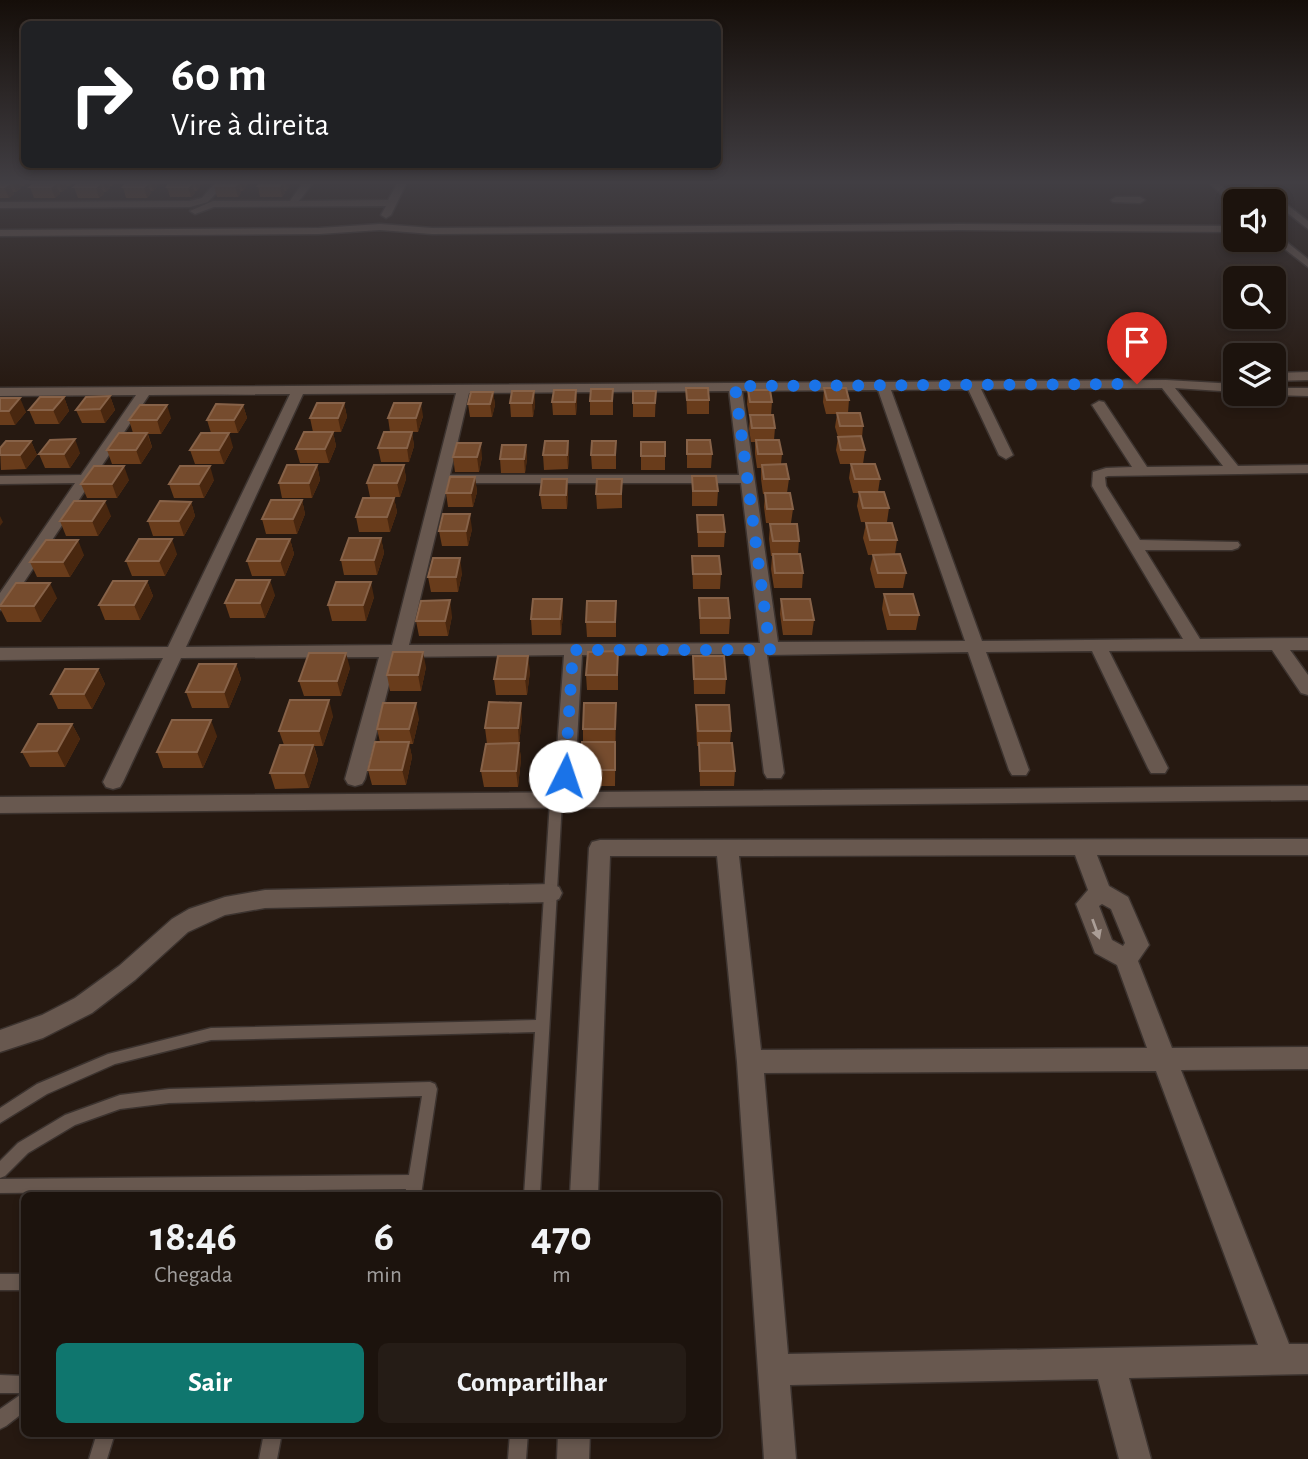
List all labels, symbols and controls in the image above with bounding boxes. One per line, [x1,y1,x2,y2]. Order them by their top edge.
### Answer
icon: right [56,49,147,140]
text: 60 m [171,51,267,100]
text: Vire à direita [171,109,329,141]
map controls [1223,189,1286,406]
button: sound [1223,189,1286,252]
button: search [1223,266,1286,329]
pin [1107,312,1167,384]
icon: arrive [1118,323,1156,361]
button: layers [1223,343,1286,406]
position arrow [528,739,602,813]
one-way arrow [1091,918,1102,939]
text: 18:46 [150,1216,237,1258]
text: 6 [374,1216,394,1258]
text: 470 [531,1216,592,1258]
text: Chegada [154,1264,233,1287]
text: min [366,1264,402,1287]
text: m [552,1264,571,1287]
button: Sair [56,1343,364,1423]
button: Compartilhar [378,1343,686,1423]

